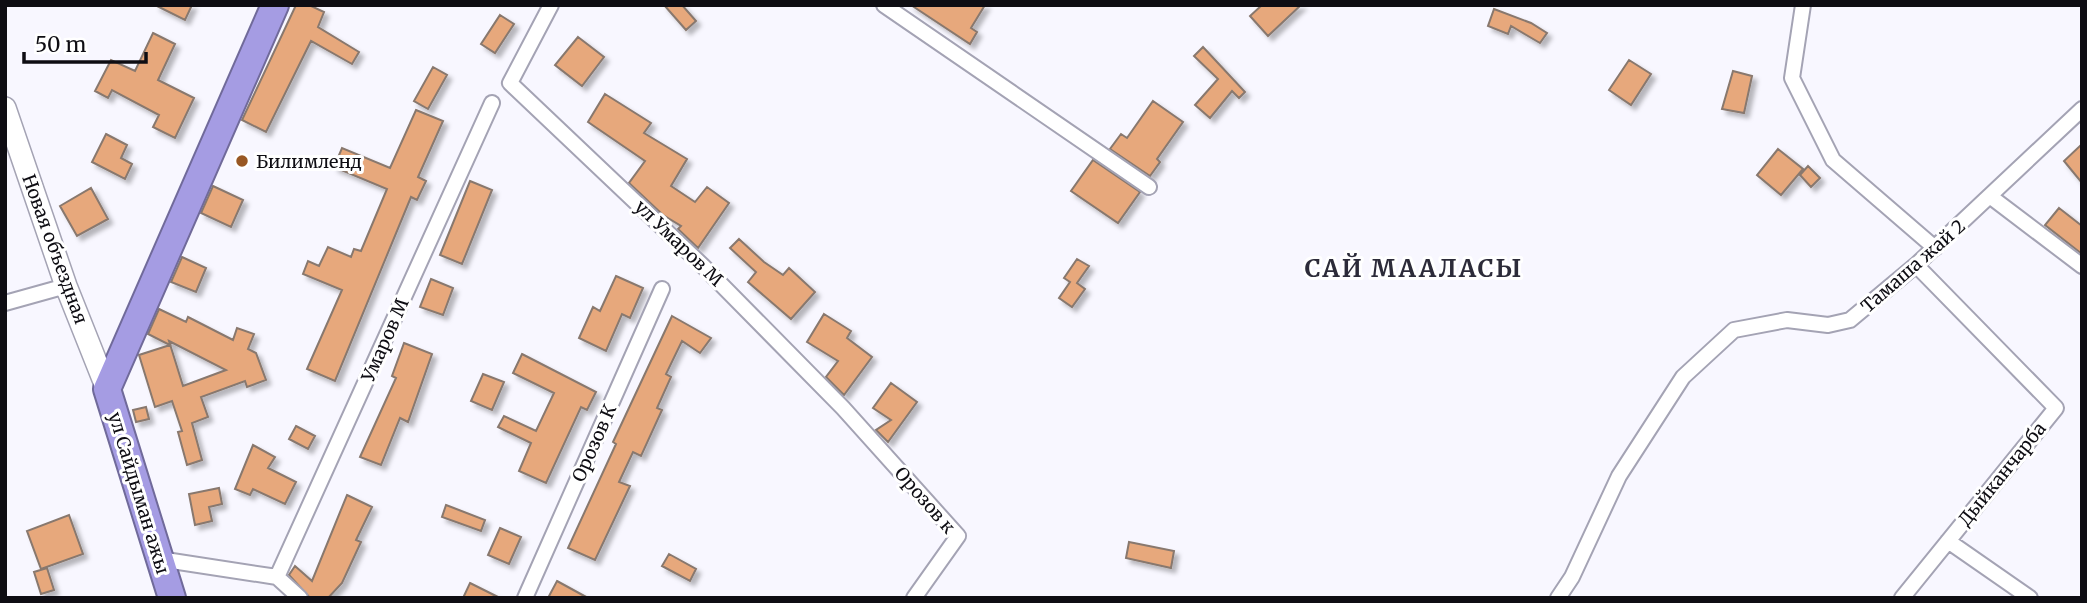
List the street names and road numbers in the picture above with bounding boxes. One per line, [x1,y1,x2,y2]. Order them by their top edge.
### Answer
street label: Новая объездная [17,171,93,327]
street label: ул Умаров М [630,195,728,291]
street label: Тамаша жай 2 [1856,214,1970,318]
street label: Умаров М [356,295,414,386]
street label: Орозов К [567,401,621,485]
street label: ул Сайдыман ажы [103,409,175,577]
street label: Дыйканчарба [1953,417,2051,530]
street label: Орозов к [890,462,961,539]

